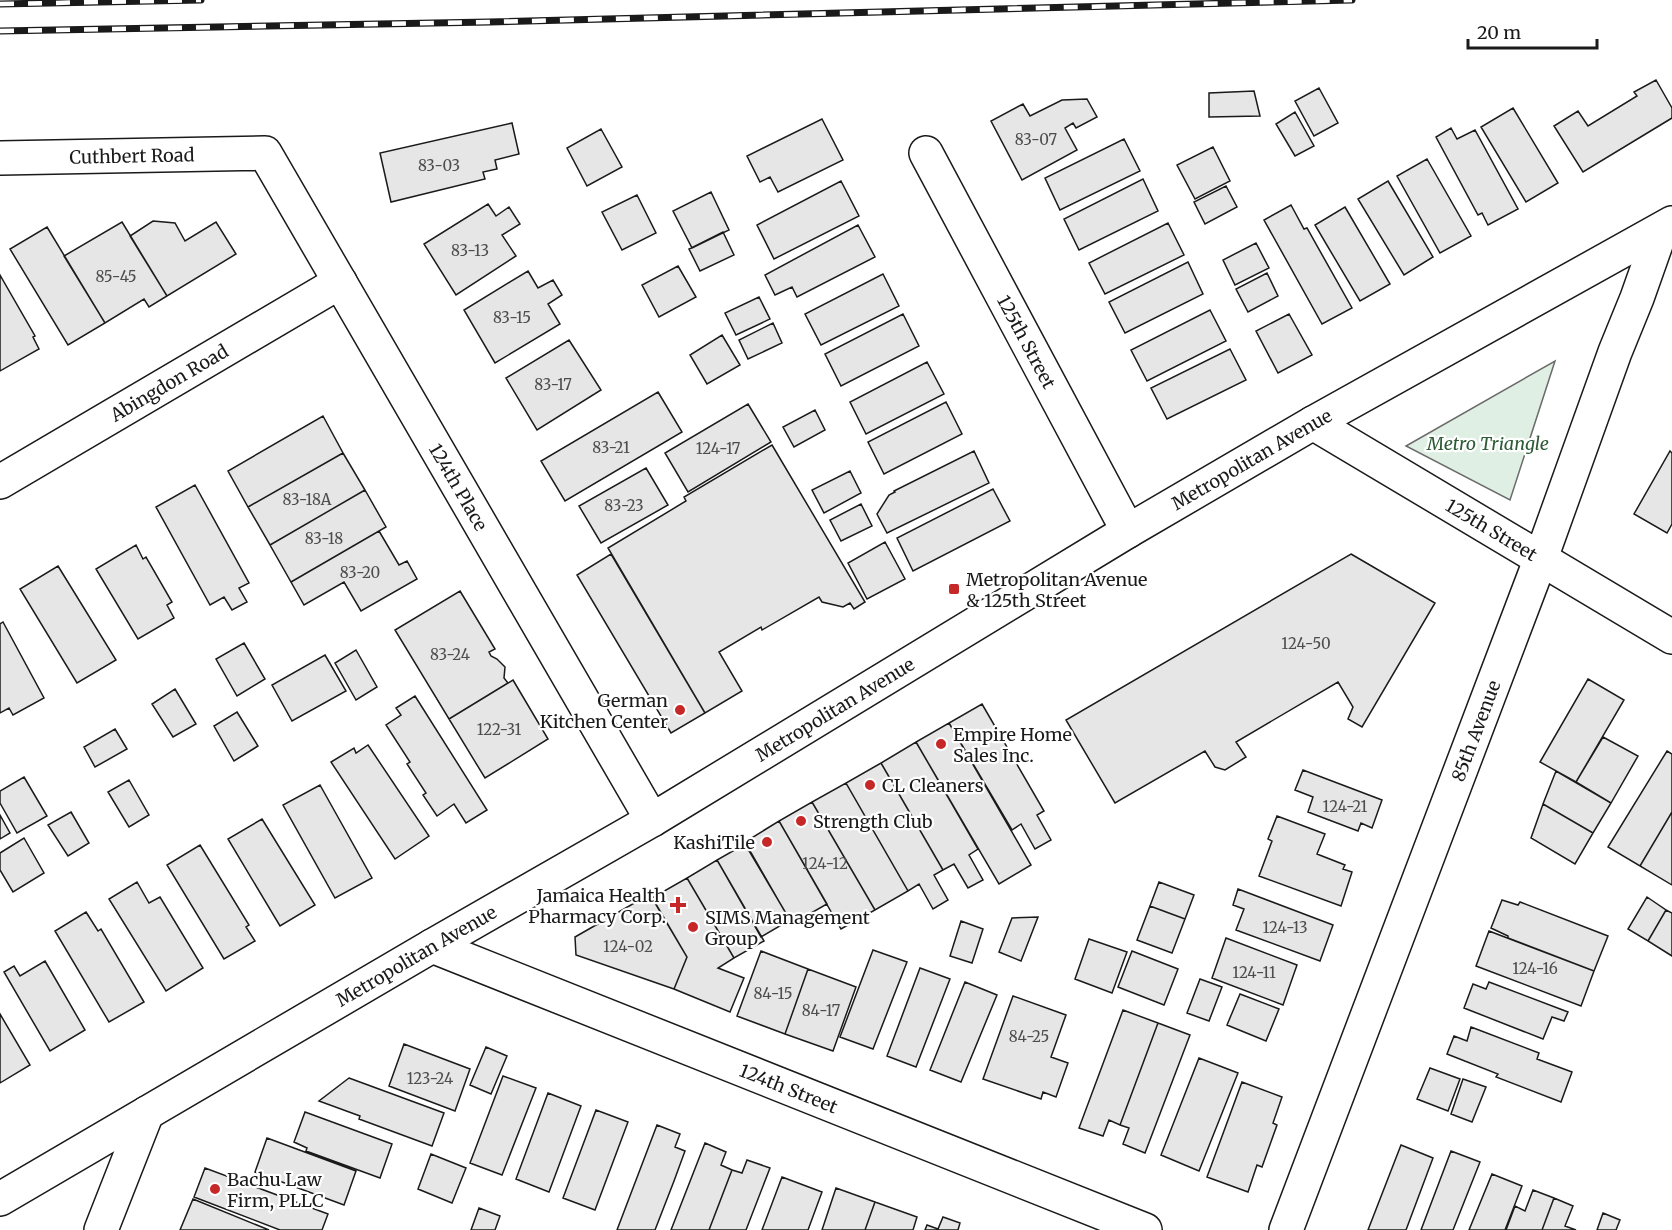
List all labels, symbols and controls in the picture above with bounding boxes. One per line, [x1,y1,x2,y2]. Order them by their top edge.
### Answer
scale bar [1468,12,1597,50]
text: 20 m [1477,21,1521,44]
house number: 83-07 [1015,130,1058,149]
street label: Cuthbert Road [69,143,195,168]
house number: 83-03 [418,156,460,175]
house number: 83-13 [451,241,489,260]
house number: 85-45 [95,267,137,286]
street label: 125th Street [993,291,1061,392]
house number: 83-15 [493,308,531,327]
street label: Abingdon Road [105,339,232,427]
house number: 83-17 [534,375,572,394]
street label: Metropolitan Avenue [1167,403,1336,515]
park label: Metro Triangle [1426,432,1549,455]
house number: 83-21 [592,438,630,457]
street label: 124th Place [424,439,493,535]
house number: 124-17 [696,439,741,458]
house number: 83-18A [283,490,332,509]
street label: 125th Street [1442,493,1542,566]
house number: 83-23 [604,496,644,515]
house number: 83-18 [305,529,343,548]
house number: 83-20 [340,563,380,582]
place label: Metropolitan Avenue & 125th Street [966,568,1148,612]
marker: Metropolitan Avenue & 125th Street [947,582,961,596]
house number: 124-50 [1281,634,1331,653]
house number: 83-24 [430,645,470,664]
street label: Metropolitan Avenue [751,652,918,766]
street label: 85th Avenue [1446,677,1505,784]
place label: German Kitchen Center [540,689,668,733]
marker: German Kitchen Center [673,703,687,717]
house number: 122-31 [477,720,521,739]
place label: Empire Home Sales Inc. [953,723,1072,767]
marker: Empire Home Sales Inc. [934,737,948,751]
place label: CL Cleaners [882,774,984,797]
marker: CL Cleaners [863,778,877,792]
house number: 124-21 [1323,797,1368,816]
place label: Strength Club [813,810,933,833]
marker: Strength Club [794,814,808,828]
place label: KashiTile [673,831,755,854]
marker: KashiTile [760,835,774,849]
house number: 124-12 [802,854,848,873]
place label: Jamaica Health Pharmacy Corp. [528,884,666,928]
marker: Jamaica Health Pharmacy Corp. [671,898,685,912]
street label: Metropolitan Avenue [332,900,500,1011]
place label: SIMS Management Group [705,906,870,950]
house number: 124-13 [1262,918,1308,937]
marker: SIMS Management Group [686,920,700,934]
house number: 124-02 [603,937,653,956]
house number: 124-16 [1512,959,1558,978]
house number: 124-11 [1232,963,1276,982]
house number: 84-15 [753,984,793,1003]
house number: 84-17 [802,1001,841,1020]
house number: 84-25 [1009,1027,1049,1046]
street label: 124th Street [736,1058,841,1118]
house number: 123-24 [407,1069,453,1088]
place label: Bachu Law Firm, PLLC [227,1168,324,1212]
marker: Bachu Law Firm, PLLC [208,1182,222,1196]

